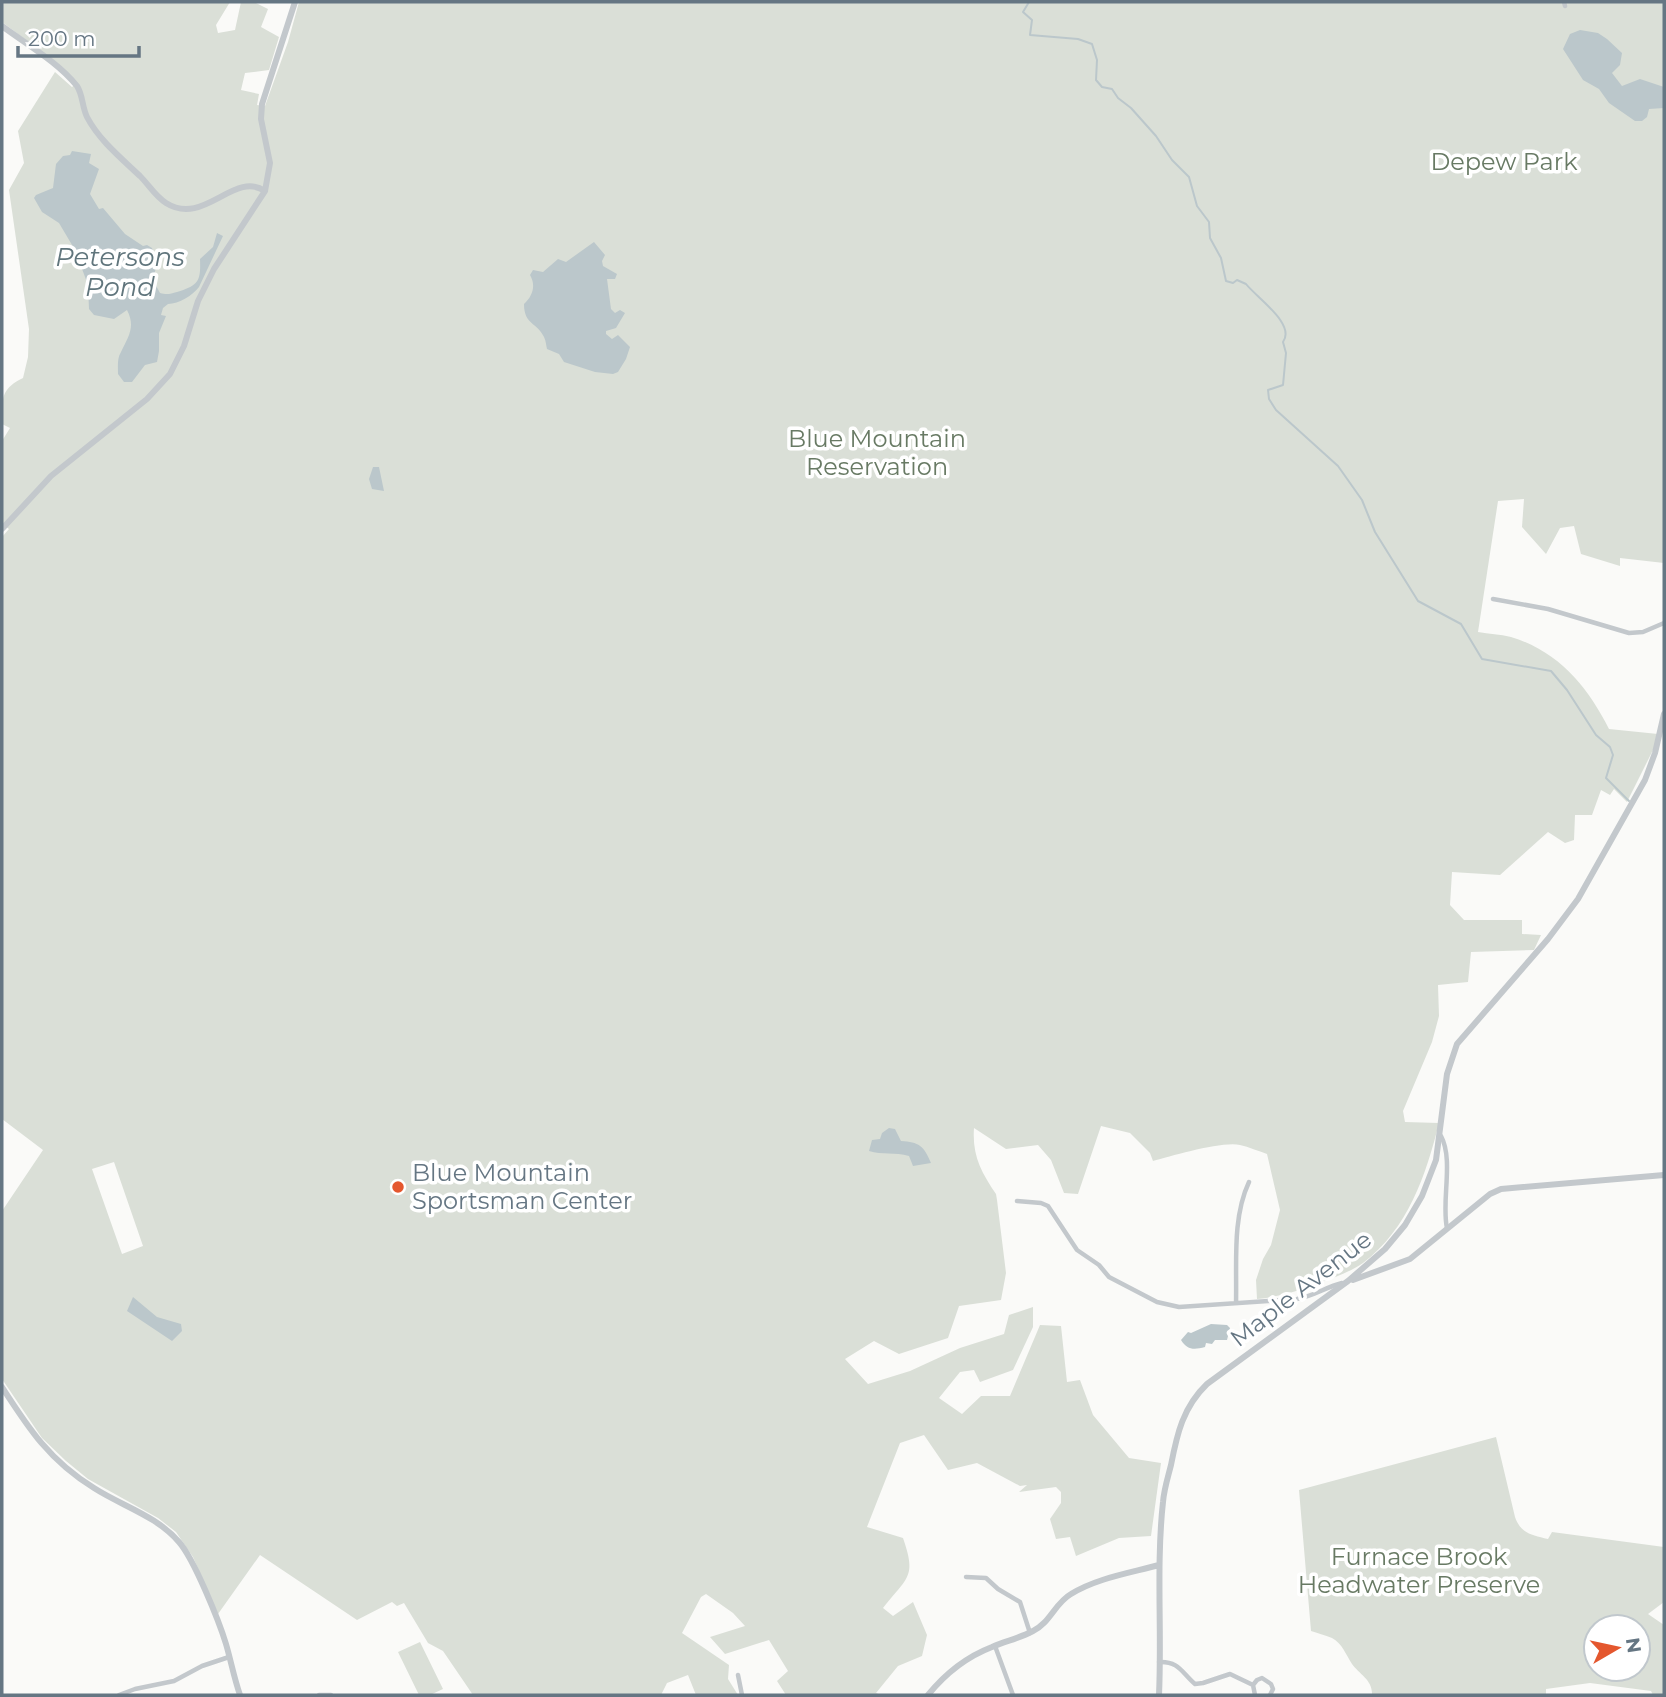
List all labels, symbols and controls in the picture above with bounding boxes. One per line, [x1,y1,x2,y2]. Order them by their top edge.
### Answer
scale bar [18,14,138,58]
text: 200 m [28,26,95,51]
park label: Depew Park [1430,147,1578,176]
water label: Petersons Pond [55,241,185,303]
park label: Blue Mountain Reservation [788,424,966,481]
place label: Blue Mountain Sportsman Center [412,1158,632,1215]
marker: Blue Mountain Sportsman Center [390,1179,406,1195]
street label: Maple Avenue [1224,1224,1377,1353]
park label: Furnace Brook Headwater Preserve [1298,1542,1540,1599]
north arrow [1582,1613,1652,1683]
text: N [1621,1636,1646,1655]

